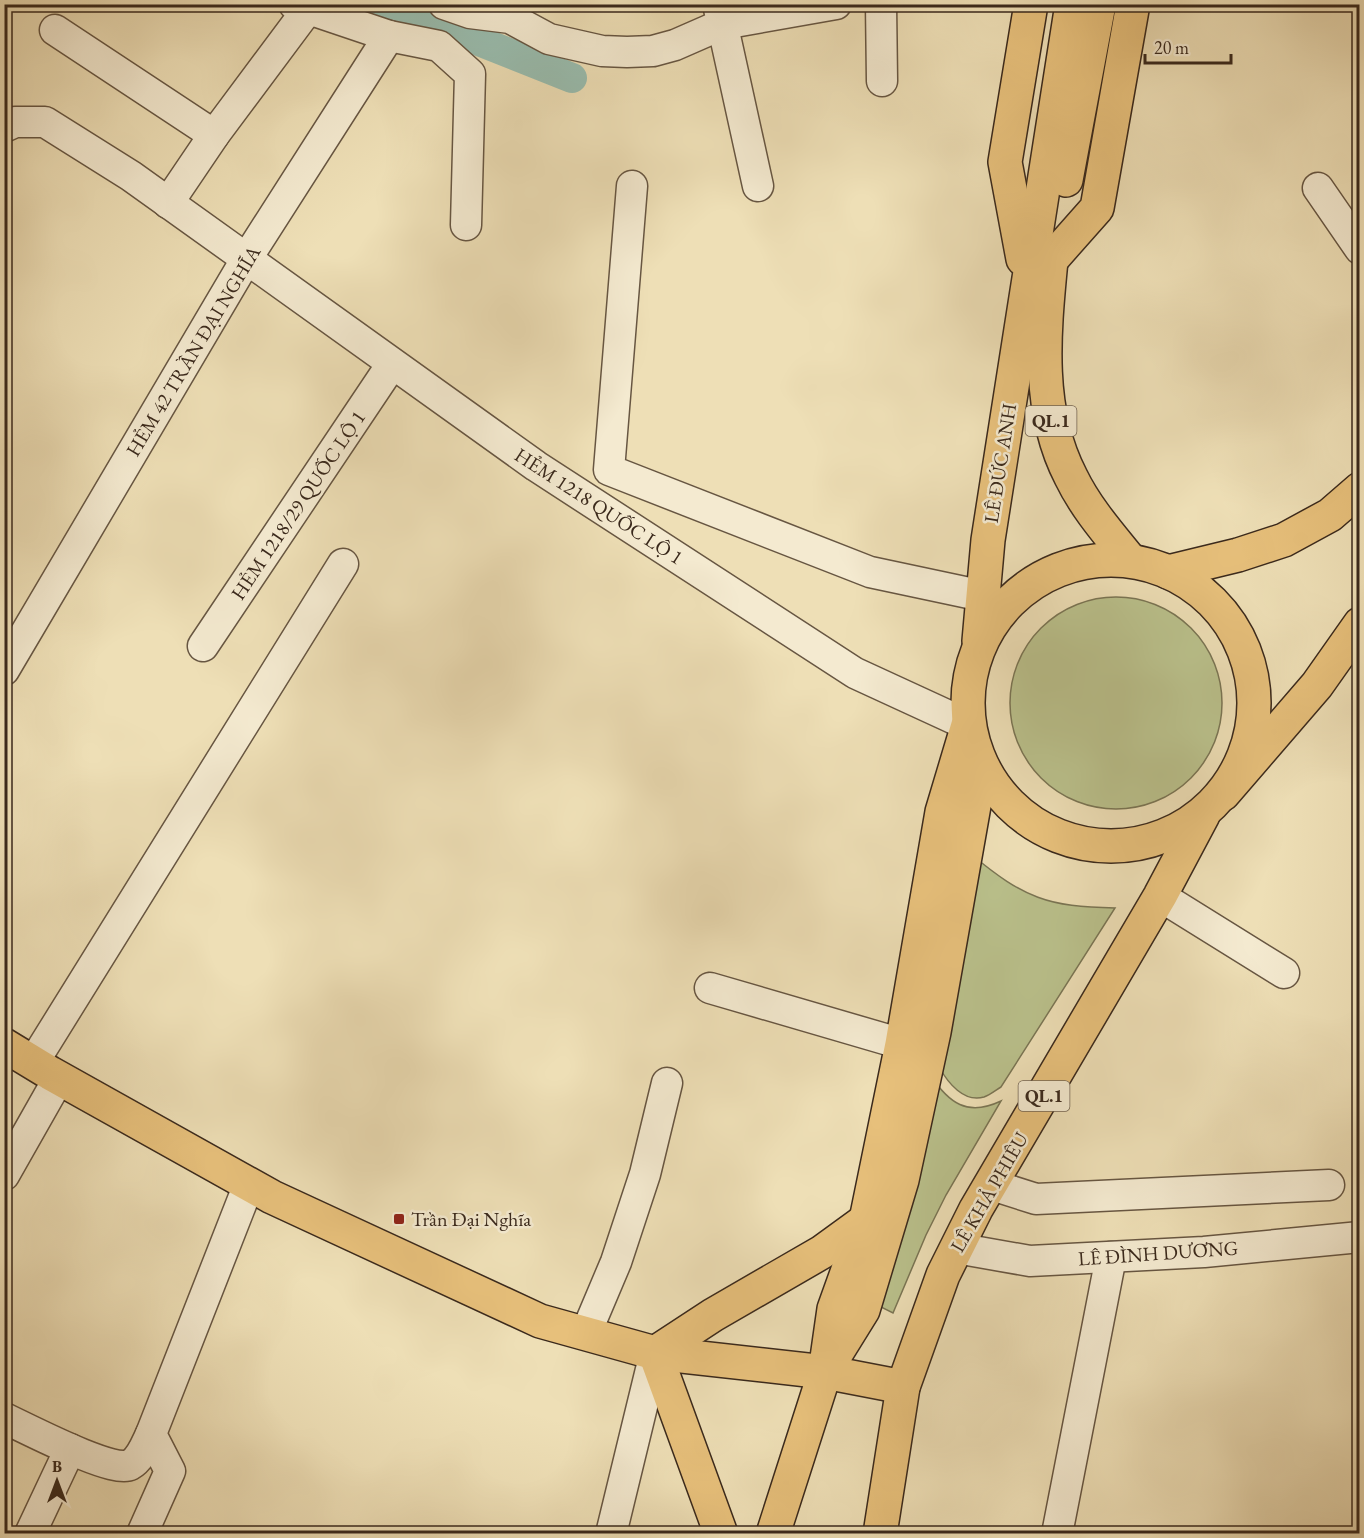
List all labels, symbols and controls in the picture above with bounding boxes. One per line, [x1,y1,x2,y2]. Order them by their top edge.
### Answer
scale bar [1145,27,1230,65]
text: 20 m [1154,36,1189,59]
street label: HẺM 42 TRẦN ĐẠI NGHĨA [120,241,266,461]
street label: LÊ ĐỨC ANH [978,401,1022,525]
street label: HẺM 1218/29 QUỐC LỘ 1 [225,405,371,605]
road number: QL.1 [1026,406,1076,436]
street label: HẺM 1218 QUỐC LỘ 1 [510,442,688,570]
road number: QL.1 [1018,1081,1070,1111]
street label: LÊ KHẢ PHIÊU [944,1127,1034,1257]
place label: Trần Đại Nghĩa [411,1206,531,1232]
marker: Trần Đại Nghĩa [392,1212,406,1226]
street label: LÊ ĐÌNH DƯƠNG [1077,1234,1239,1272]
north arrow [27,1451,87,1511]
text: B [52,1456,62,1477]

